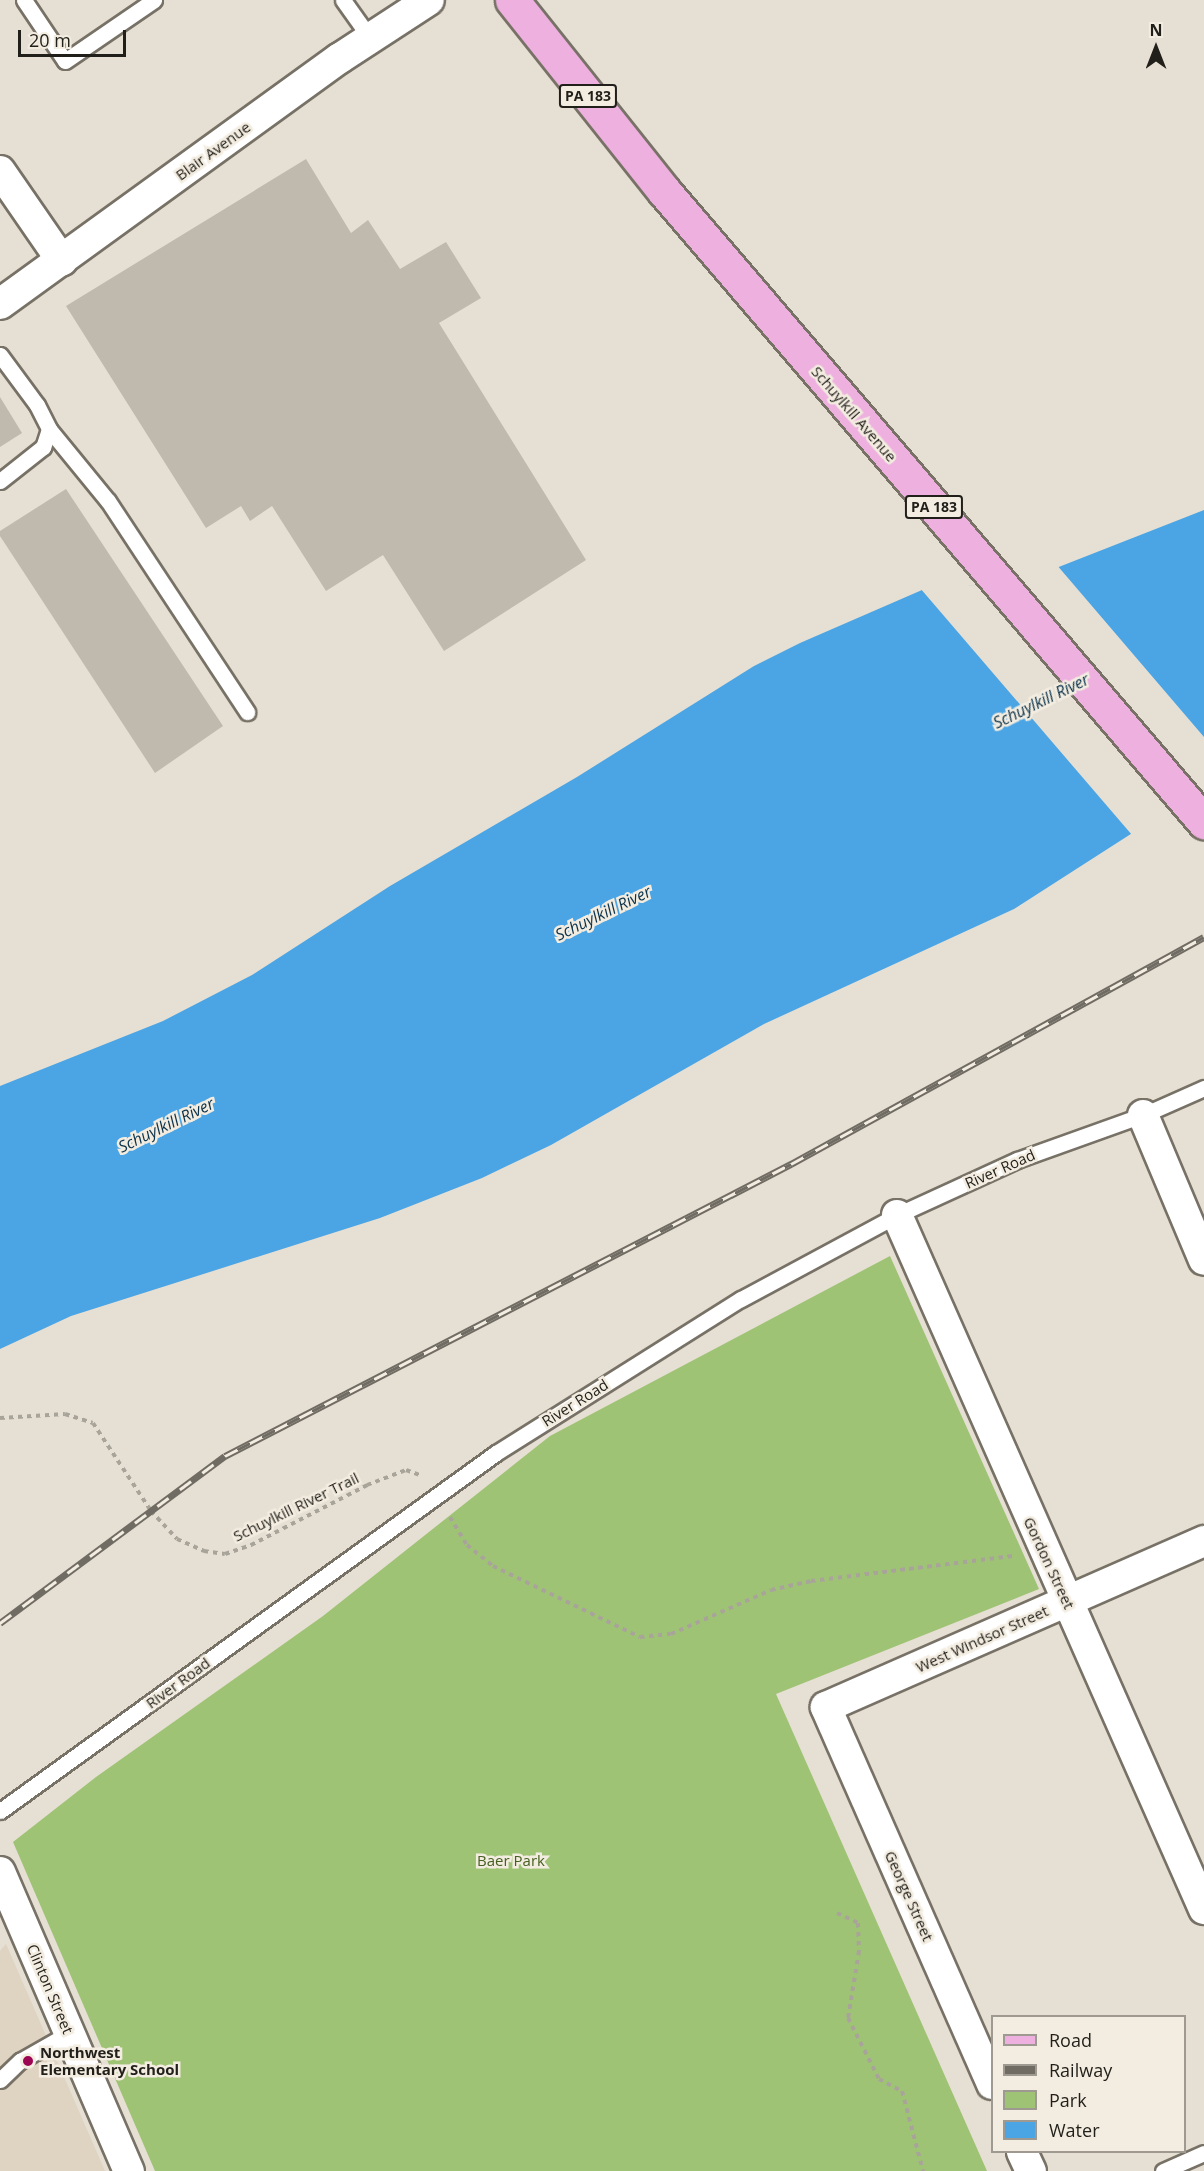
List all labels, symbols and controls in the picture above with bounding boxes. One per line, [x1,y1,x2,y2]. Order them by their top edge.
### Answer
scale bar [21,18,129,56]
north arrow [1126,18,1186,78]
text: N [1149,19,1163,41]
text: 20 m [29,28,71,52]
road number: PA 183 [558,85,618,107]
street label: Blair Avenue [172,118,254,184]
street label: Schuylkill Avenue [808,363,900,465]
road number: PA 183 [904,496,964,518]
water label: Schuylkill River [990,670,1092,732]
water label: Schuylkill River [552,882,654,944]
water label: Schuylkill River [115,1094,217,1156]
street label: River Road [962,1146,1038,1192]
street label: River Road [539,1376,611,1430]
street label: Schuylkill River Trail [230,1469,362,1545]
street label: Gordon Street [1020,1514,1078,1612]
street label: West Windsor Street [913,1602,1051,1676]
street label: River Road [142,1654,214,1712]
street label: George Street [881,1848,937,1944]
park label: Baer Park [477,1852,545,1870]
street label: Clinton Street [23,1941,77,2037]
legend [991,2015,1186,2153]
text: Road [1049,2028,1092,2052]
place label: Northwest Elementary School [40,2043,179,2078]
marker: Northwest Elementary School [21,2054,35,2068]
text: Railway [1049,2058,1112,2082]
text: Park [1049,2088,1087,2112]
text: Water [1049,2118,1100,2142]

